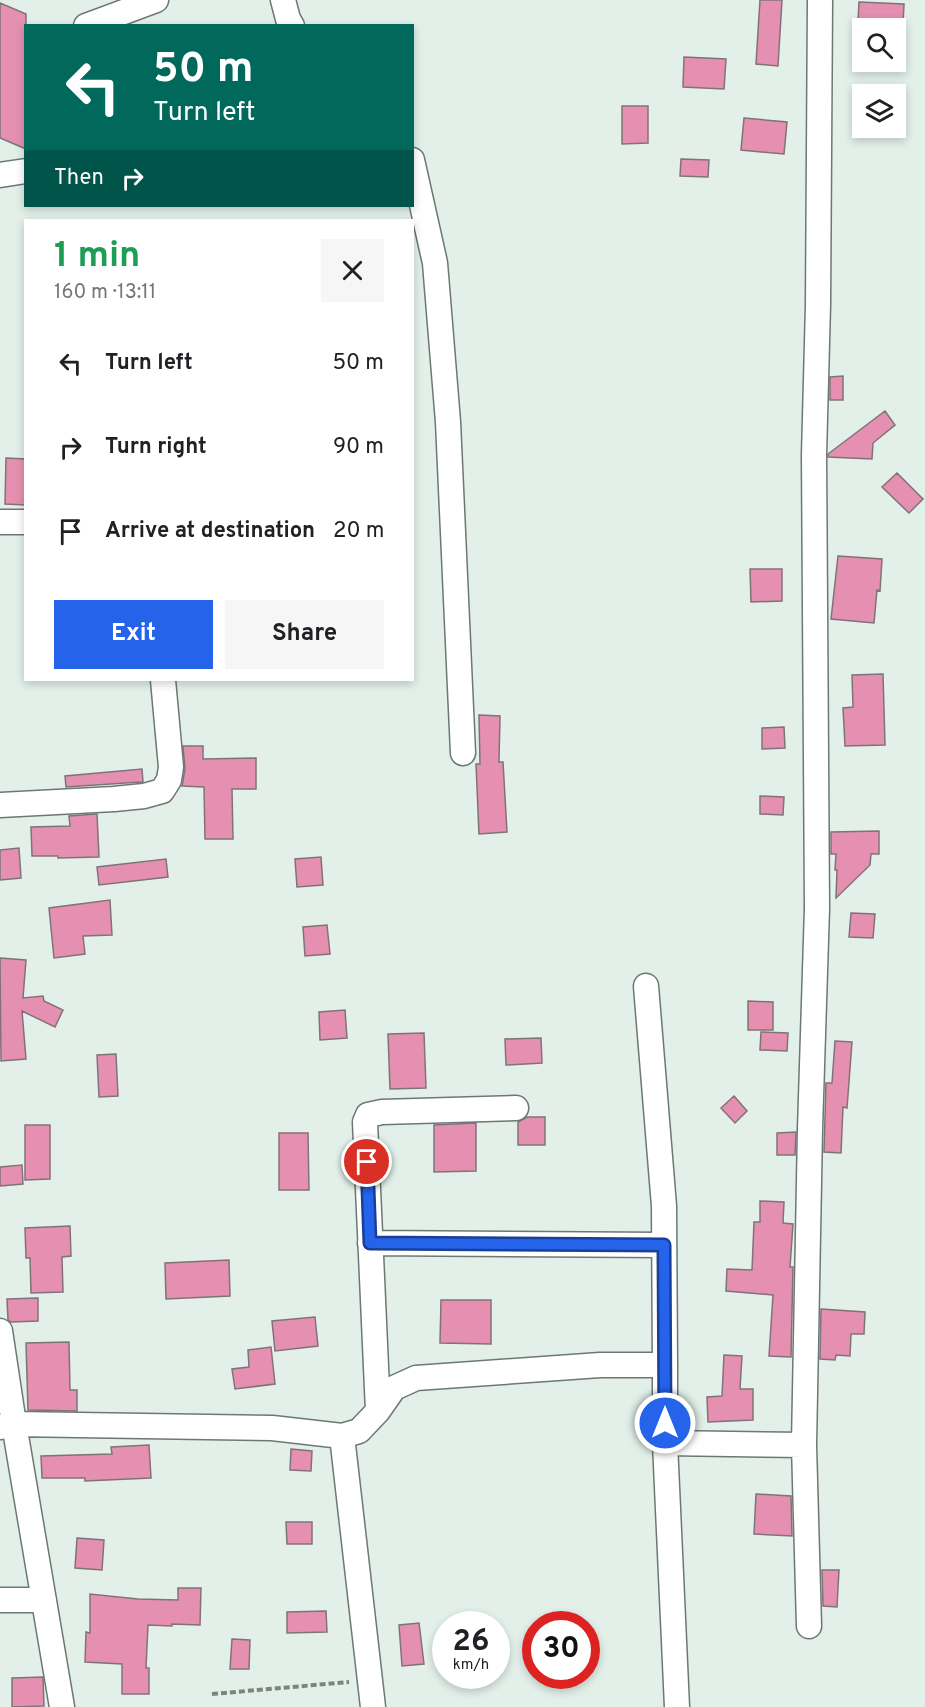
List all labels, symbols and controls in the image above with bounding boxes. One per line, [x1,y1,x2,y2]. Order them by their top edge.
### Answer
map controls [852,18,906,138]
button: search [852,18,906,72]
text: 50 m [153,44,254,97]
icon: left [54,48,132,126]
button: layers [852,84,906,138]
text: Turn left [153,96,255,130]
icon: right [116,162,149,195]
text: Then [54,165,104,192]
text: 1 min [54,234,140,280]
button: close [321,239,384,302]
text: 160 m · 13:11 [54,280,156,306]
icon: left [54,347,87,380]
text: Turn left [105,350,193,377]
text: 50 m [332,350,384,377]
icon: right [54,431,87,464]
text: Turn right [105,434,207,461]
text: 90 m [333,434,384,461]
icon: arrive [54,515,87,548]
text: Arrive at destination [105,518,315,545]
text: 20 m [333,518,384,545]
button: Exit [54,600,213,669]
button: Share [225,600,384,669]
pin [341,1136,392,1187]
icon: arrive [350,1145,383,1178]
position arrow [633,1391,697,1455]
speed limit sign: 30 [522,1611,600,1689]
text: 26 [453,1624,489,1661]
text: km/h [453,1656,489,1675]

